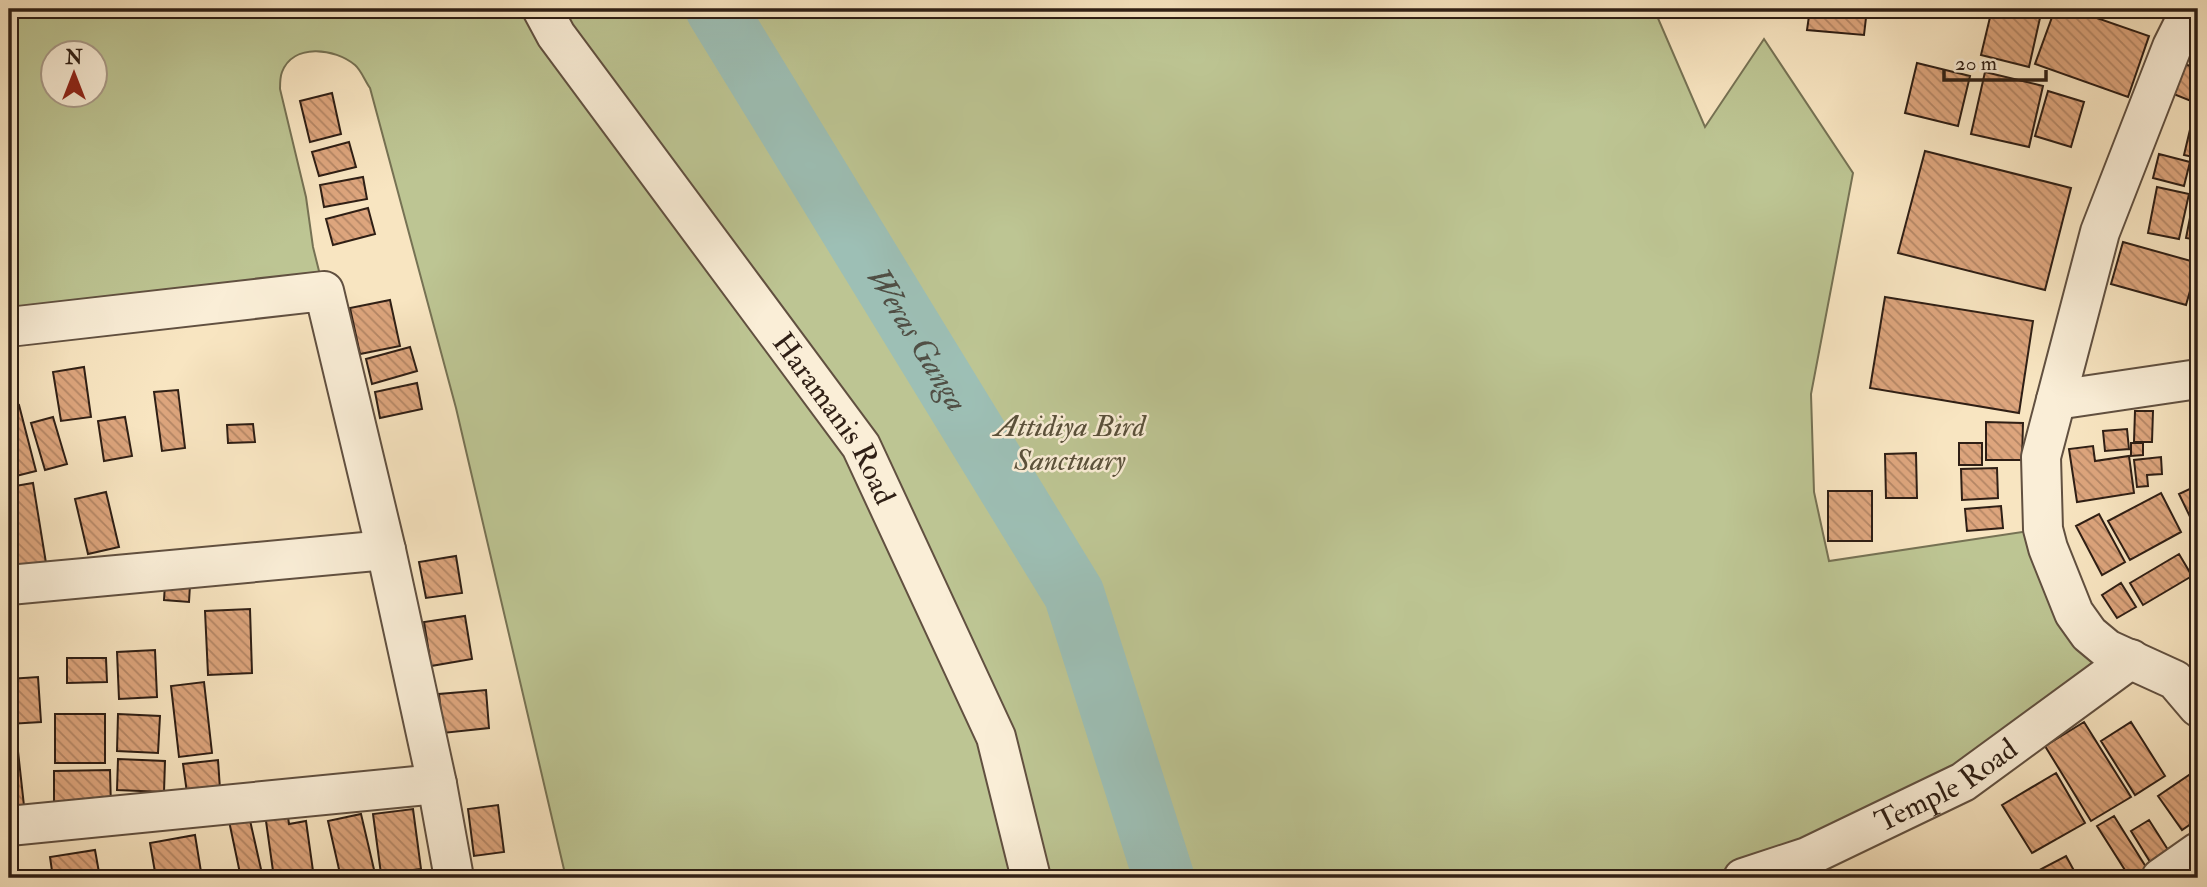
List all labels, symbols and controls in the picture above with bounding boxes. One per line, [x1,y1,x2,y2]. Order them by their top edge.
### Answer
north arrow [38,38,108,108]
scale bar [1944,38,2046,82]
text: N [64,46,83,70]
text: 20 m [1955,50,1997,77]
water label: Weras Ganga [858,260,977,419]
street label: Haramanis Road [764,325,904,511]
park label: Attidiya Bird Sanctuary [992,408,1148,479]
street label: Temple Road [1869,730,2025,841]

